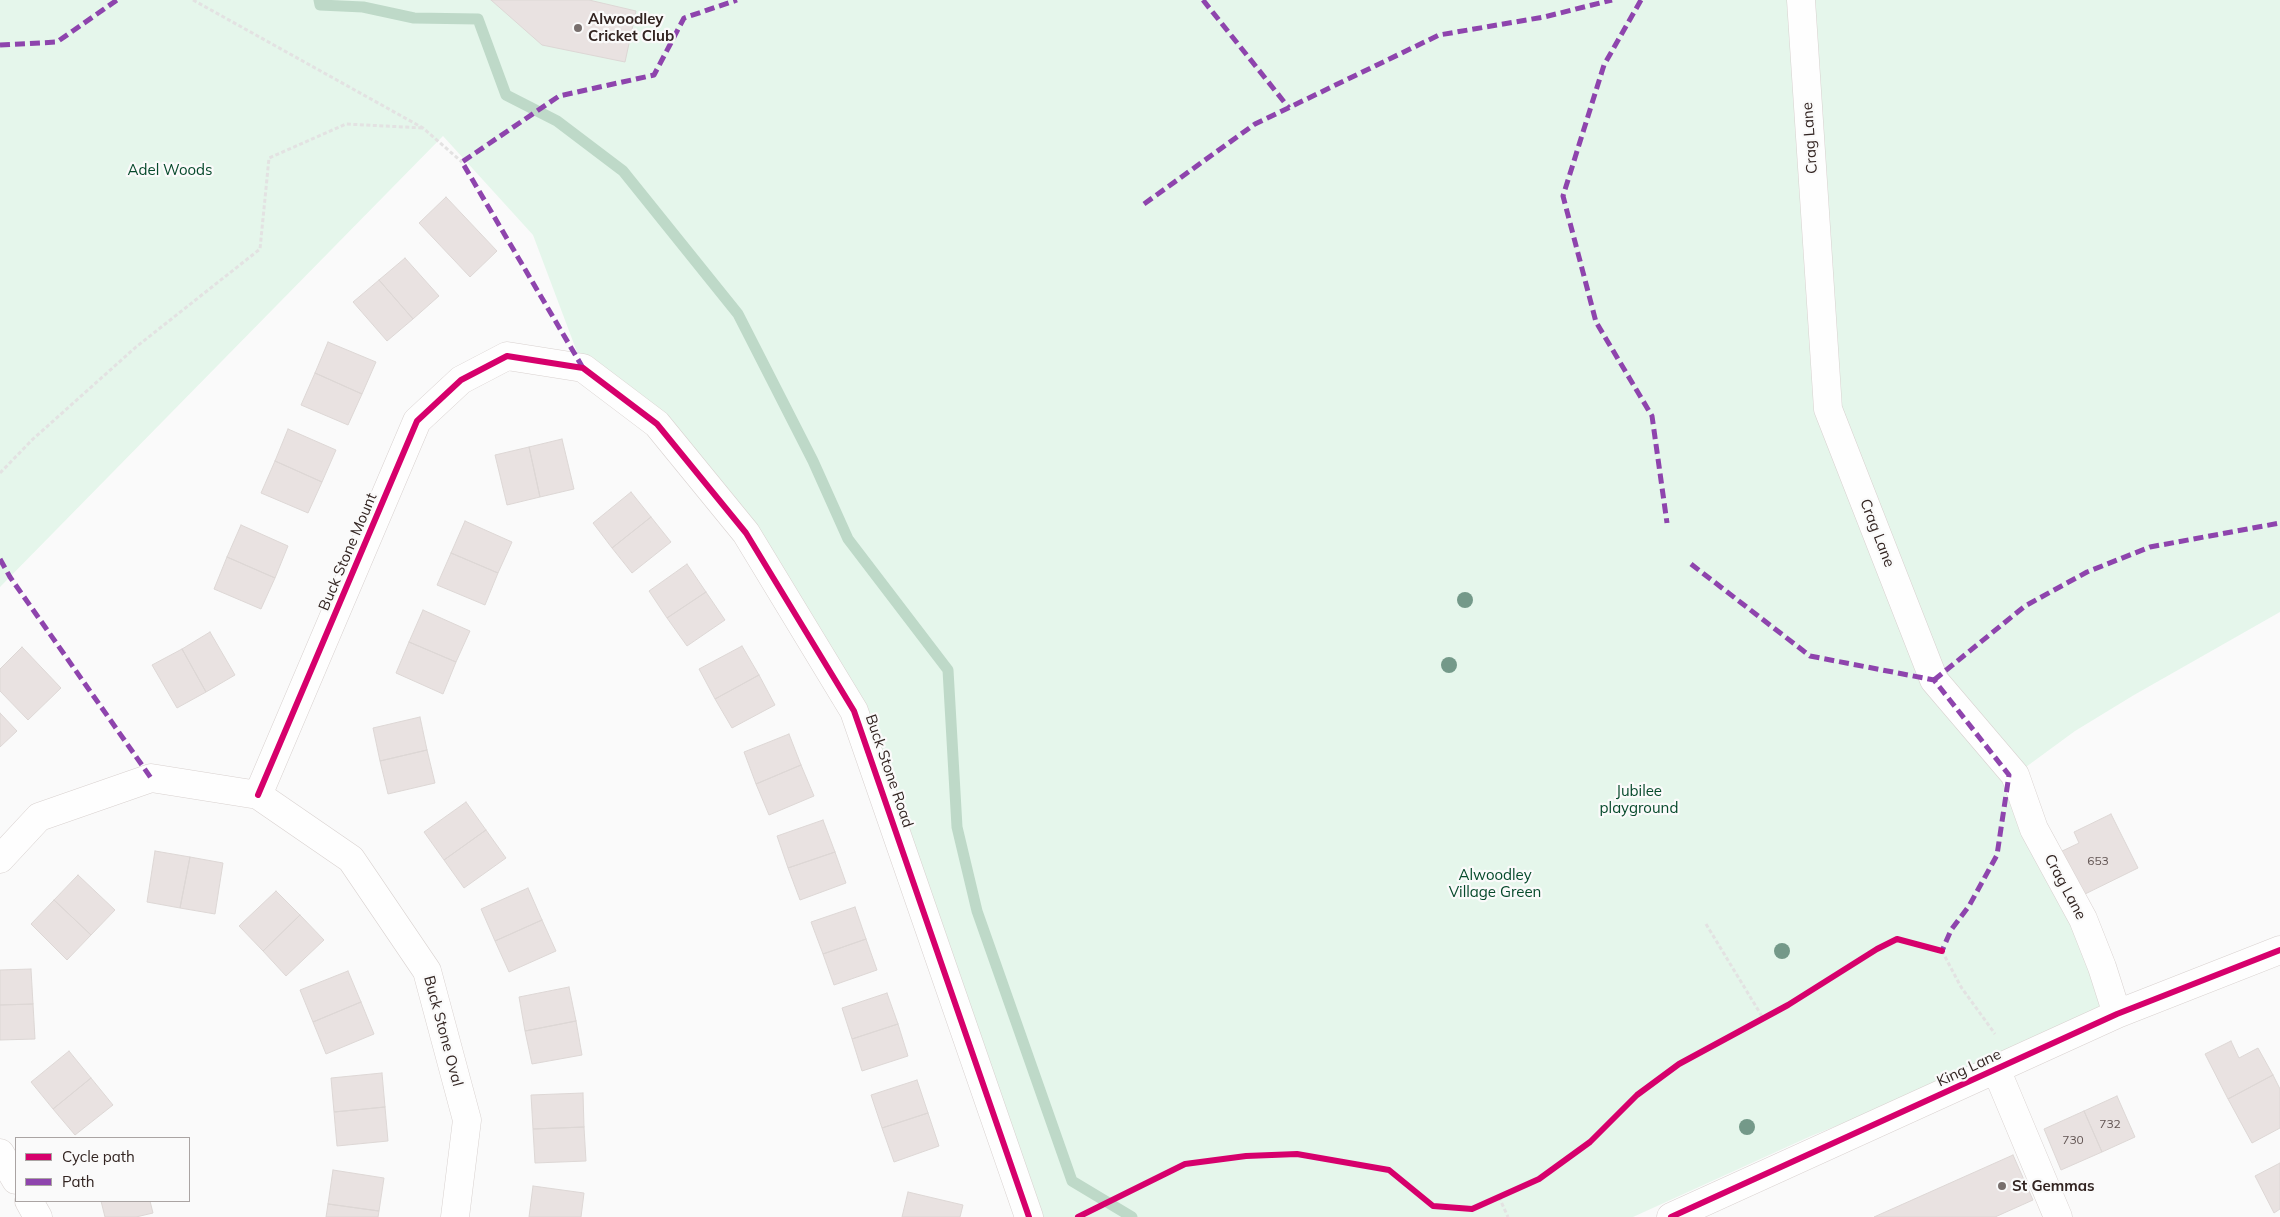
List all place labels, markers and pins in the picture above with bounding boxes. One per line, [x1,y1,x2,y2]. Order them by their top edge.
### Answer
place label: Alwoodley Cricket Club [588,10,674,45]
marker: Alwoodley Cricket Club [572,22,584,34]
place label: St Gemmas [2012,1177,2094,1195]
marker: St Gemmas [1996,1180,2008,1192]

